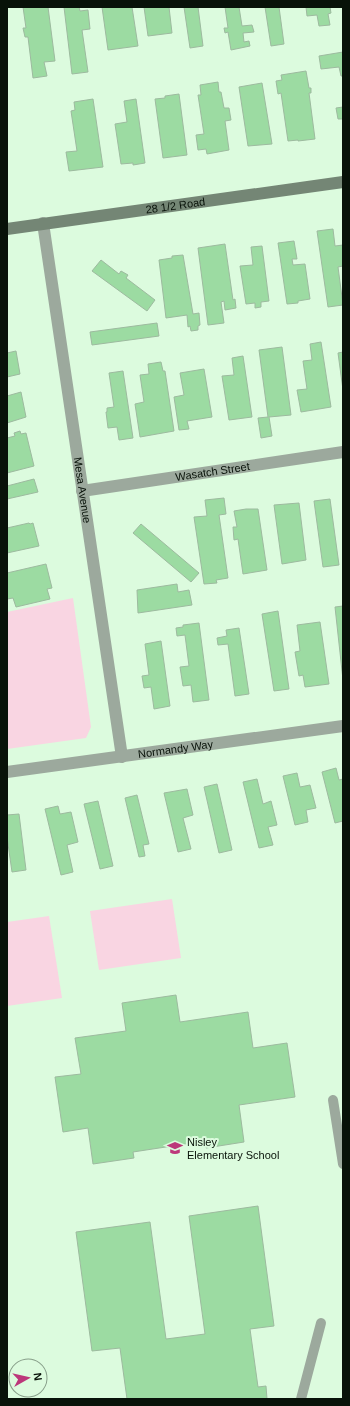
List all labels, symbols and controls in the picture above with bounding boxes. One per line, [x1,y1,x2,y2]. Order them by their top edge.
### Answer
street label: 28 1/2 Road [145,195,206,216]
street label: Mesa Avenue [72,456,93,524]
street label: Wasatch Street [175,460,250,483]
street label: Normandy Way [137,738,214,760]
place label: Nisley Elementary School [187,1136,279,1161]
school or university icon: Nisley Elementary School [166,1139,184,1157]
north arrow [8,1358,48,1398]
text: N [31,1372,44,1381]

